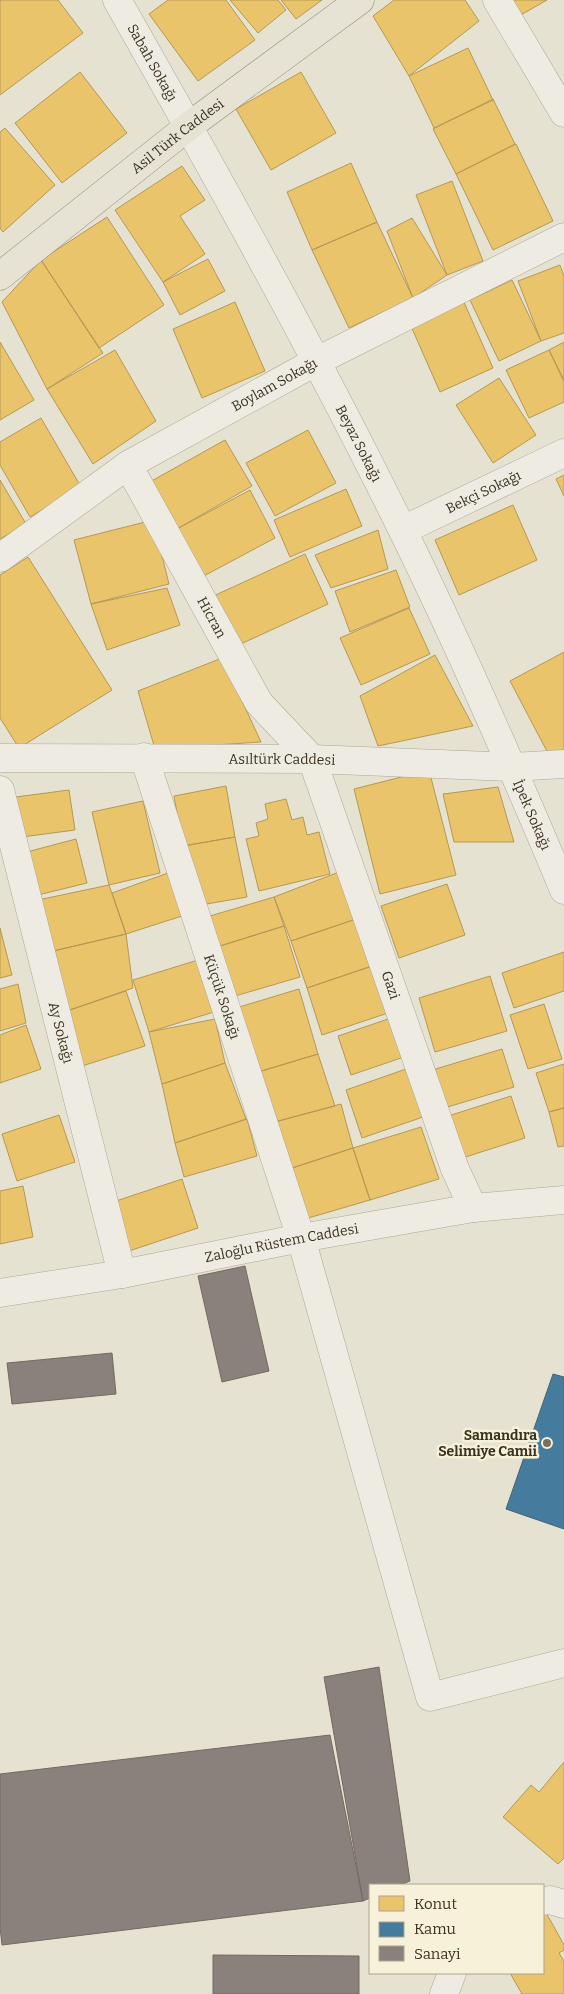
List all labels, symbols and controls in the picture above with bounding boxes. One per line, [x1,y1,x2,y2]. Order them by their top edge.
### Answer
street label: Sabah Sokağı [124,21,181,104]
street label: Asil Türk Caddesi [128,95,227,177]
street label: Boylam Sokağı [228,354,320,415]
street label: Beyaz Sokağı [332,402,385,484]
street label: Bekçi Sokağı [443,466,524,517]
street label: Hicran [194,594,230,641]
street label: Asıltürk Caddesi [229,750,336,768]
street label: İpek Sokağı [510,777,555,853]
street label: Küçük Sokağı [200,952,244,1041]
street label: Gazi [378,969,404,1001]
street label: Ay Sokağı [45,1000,77,1065]
street label: Zaloğlu Rüstem Caddesi [203,1220,360,1266]
place label: Samandıra Selimiye Camii [438,1427,538,1460]
marker: Samandıra Selimiye Camii [541,1437,553,1449]
legend [369,1884,544,1974]
text: Konut [414,1895,457,1913]
text: Kamu [414,1920,456,1938]
text: Sanayi [414,1945,461,1963]

